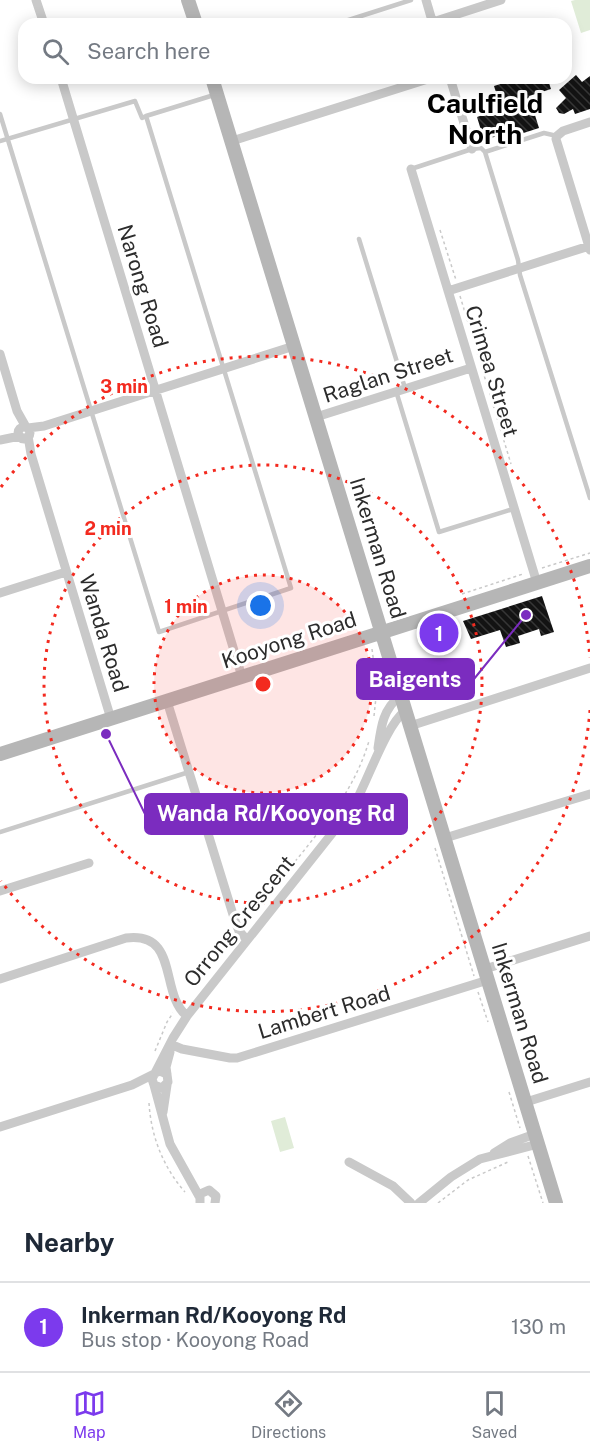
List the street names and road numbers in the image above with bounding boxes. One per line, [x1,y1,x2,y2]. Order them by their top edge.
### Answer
street label: Narong Road [112,221,174,351]
street label: Crimea Street [460,302,524,440]
street label: Raglan Street [320,342,456,408]
street label: Inkerman Road [345,474,411,622]
street label: Wanda Road [74,571,134,695]
street label: Kooyong Road [218,606,360,674]
street label: Orrong Crescent [178,850,300,992]
street label: Inkerman Road [487,939,553,1087]
street label: Lambert Road [255,980,393,1044]

